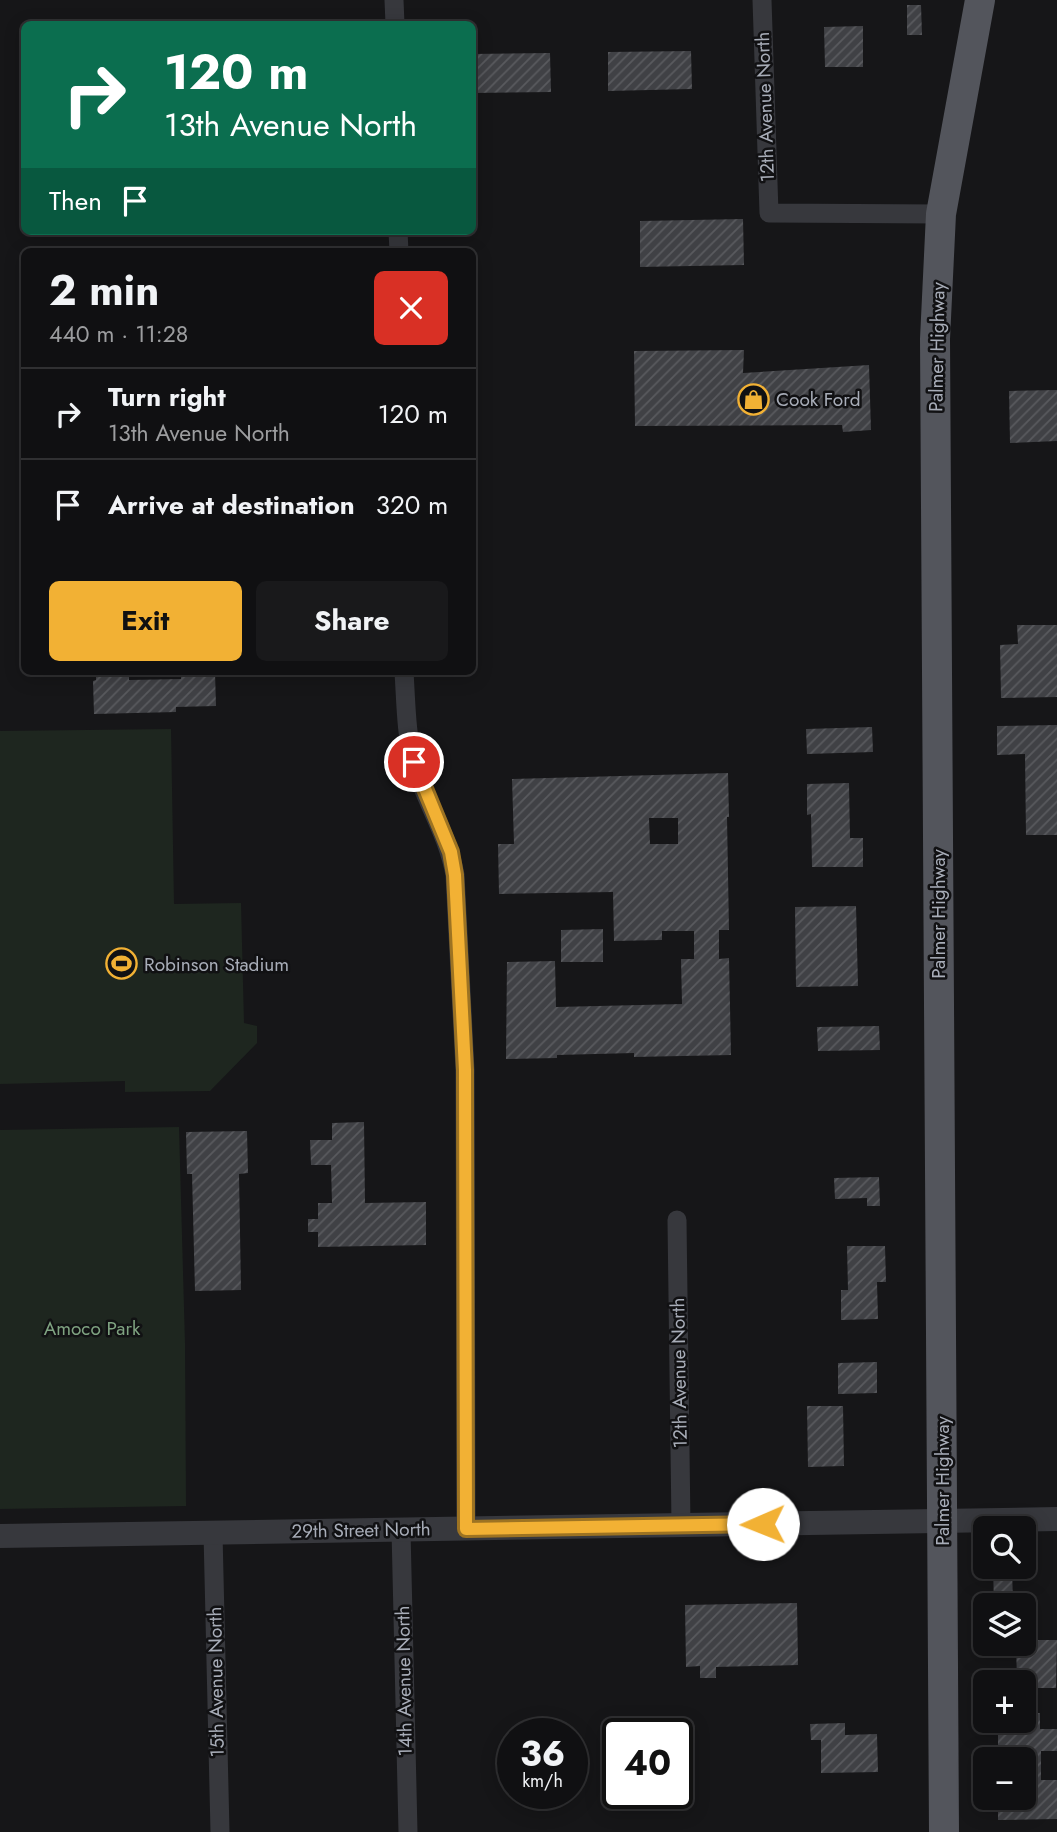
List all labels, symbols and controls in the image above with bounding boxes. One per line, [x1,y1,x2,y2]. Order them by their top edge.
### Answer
street label: 12th Avenue North [749,31,781,183]
text: 120 m [164,37,308,107]
icon: right [49,49,140,140]
text: 13th Avenue North [164,102,417,148]
text: Then [49,182,102,220]
icon: arrive [116,182,154,220]
text: 2 min [49,260,159,321]
button: close [374,271,448,345]
street label: Palmer Highway [922,281,952,412]
text: 440 m · 11:28 [49,317,188,351]
text: Turn right [108,378,226,416]
shop icon: Cook Ford [736,382,770,416]
place label: Cook Ford [776,386,860,413]
icon: right [49,395,87,433]
text: 120 m [378,395,448,433]
text: 13th Avenue North [108,416,290,450]
icon: arrive [49,486,87,524]
text: Arrive at destination [108,486,355,524]
text: 320 m [376,486,448,524]
button: Exit [49,581,242,661]
button: Share [256,581,448,661]
pin [384,732,444,792]
icon: arrive [395,743,433,781]
street label: Palmer Highway [925,848,952,979]
sports icon: Robinson Stadium [104,947,138,981]
place label: Robinson Stadium [144,951,289,978]
street label: 12th Avenue North [664,1297,694,1449]
park label: Amoco Park [44,1315,141,1342]
street label: Palmer Highway [929,1415,956,1546]
position arrow [726,1487,800,1561]
street label: 29th Street North [291,1515,431,1545]
map controls [973,1516,1036,1810]
button: search [973,1516,1036,1579]
button: layers [973,1593,1036,1656]
street label: 14th Avenue North [389,1605,419,1757]
street label: 15th Avenue North [201,1607,231,1757]
button: + [973,1670,1036,1733]
speed limit sign: 40 [602,1718,693,1809]
text: 36 [520,1729,565,1779]
button: − [973,1747,1036,1810]
text: km/h [522,1768,563,1794]

